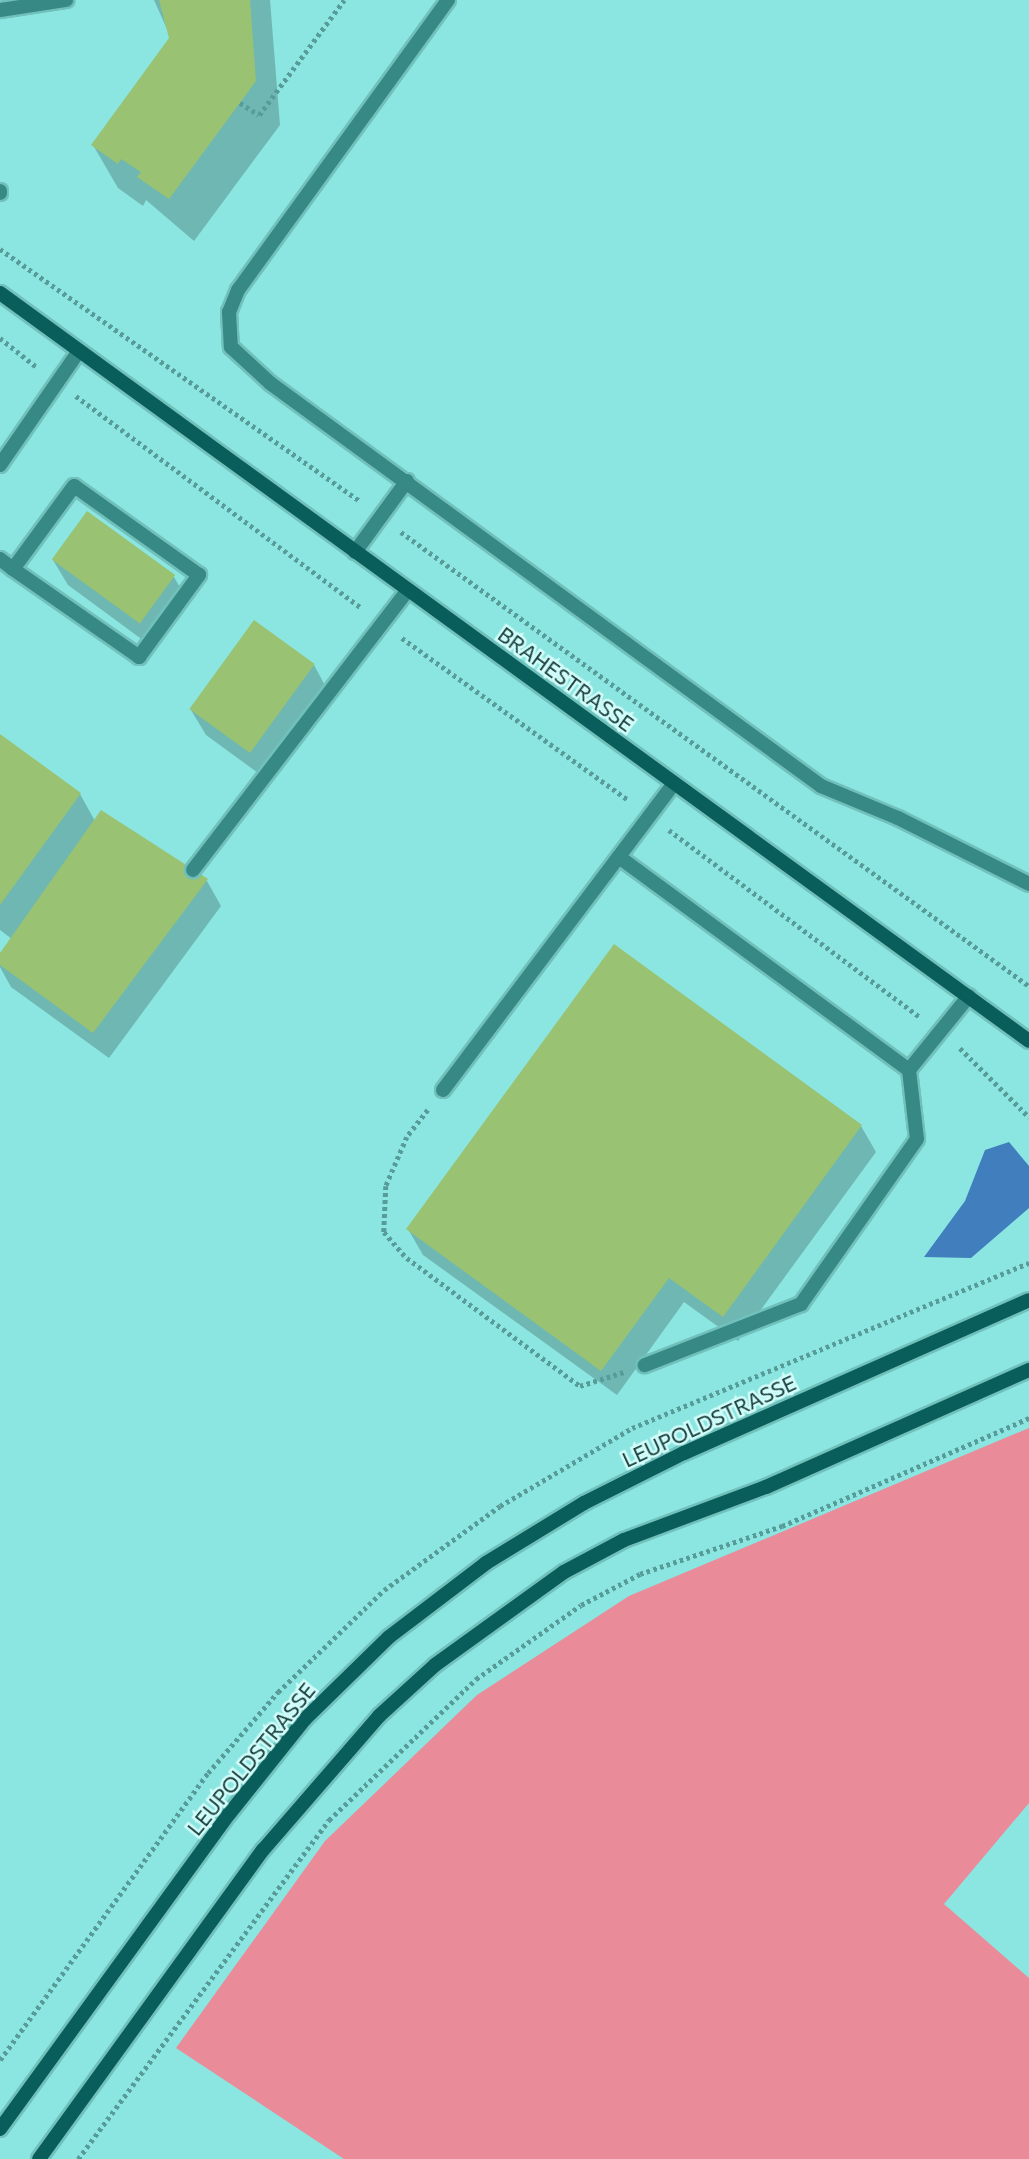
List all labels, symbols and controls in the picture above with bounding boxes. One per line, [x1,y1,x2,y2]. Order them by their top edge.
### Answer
street label: BRAHESTRASSE [493,621,639,737]
street label: LEUPOLDSTRASSE [618,1370,800,1472]
street label: LEUPOLDSTRASSE [182,1678,320,1840]

